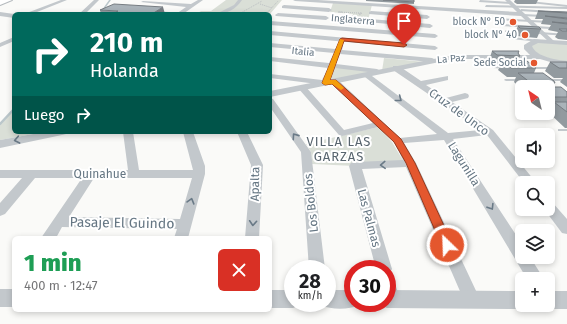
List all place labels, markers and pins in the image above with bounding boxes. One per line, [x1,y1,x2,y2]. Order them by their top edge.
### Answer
pin [387,4,421,45]
place label: block N° 50 [452,16,505,28]
marker: block N° 50 [508,17,518,27]
place label: block N° 40 [464,29,517,41]
marker: block N° 40 [520,30,530,40]
place label: Sede Social [474,57,526,69]
marker: Sede Social [529,58,539,68]

